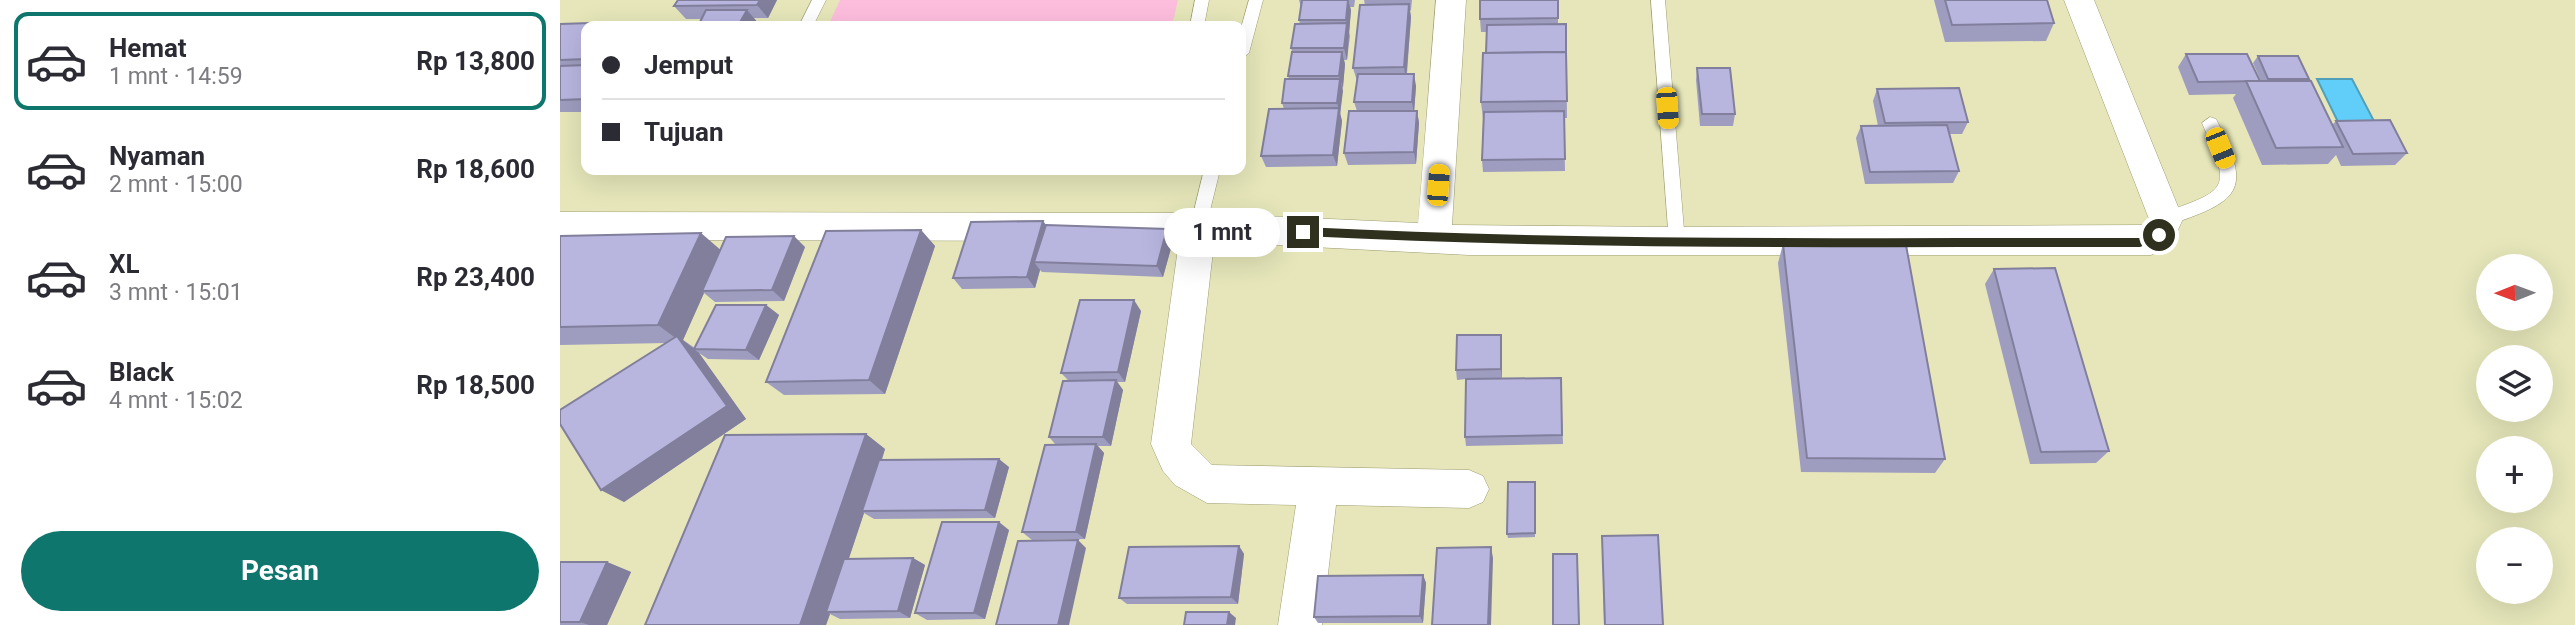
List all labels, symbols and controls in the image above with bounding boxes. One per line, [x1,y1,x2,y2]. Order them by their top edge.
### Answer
icon: car [25,30,88,93]
text: Hemat [109,33,187,63]
text: Rp 13,800 [416,46,535,76]
text: Jemput [644,50,733,80]
text: 1 mnt · 14:59 [109,63,243,90]
car [1656,86,1679,130]
text: Tujuan [644,117,724,147]
car [2203,125,2238,171]
icon: car [25,138,88,201]
text: Nyaman [109,141,205,171]
text: Rp 18,600 [416,154,535,184]
car [1427,163,1450,207]
text: 2 mnt · 15:00 [109,171,243,198]
callout: 1 mnt [1163,208,1278,256]
route end [1287,216,1319,248]
text: 1 mnt [1192,219,1252,246]
route start [2143,219,2175,251]
icon: car [25,246,88,309]
text: XL [109,249,140,279]
north arrow [2476,254,2553,331]
map controls [2476,254,2553,604]
text: Rp 23,400 [416,262,535,292]
text: 3 mnt · 15:01 [109,279,243,306]
button: layers [2476,345,2553,422]
icon: car [25,354,88,417]
text: Black [109,357,174,387]
text: Rp 18,500 [416,370,535,400]
text: 4 mnt · 15:02 [109,387,243,414]
button: + [2476,436,2553,513]
button: − [2476,527,2553,604]
button: Pesan [21,531,539,611]

